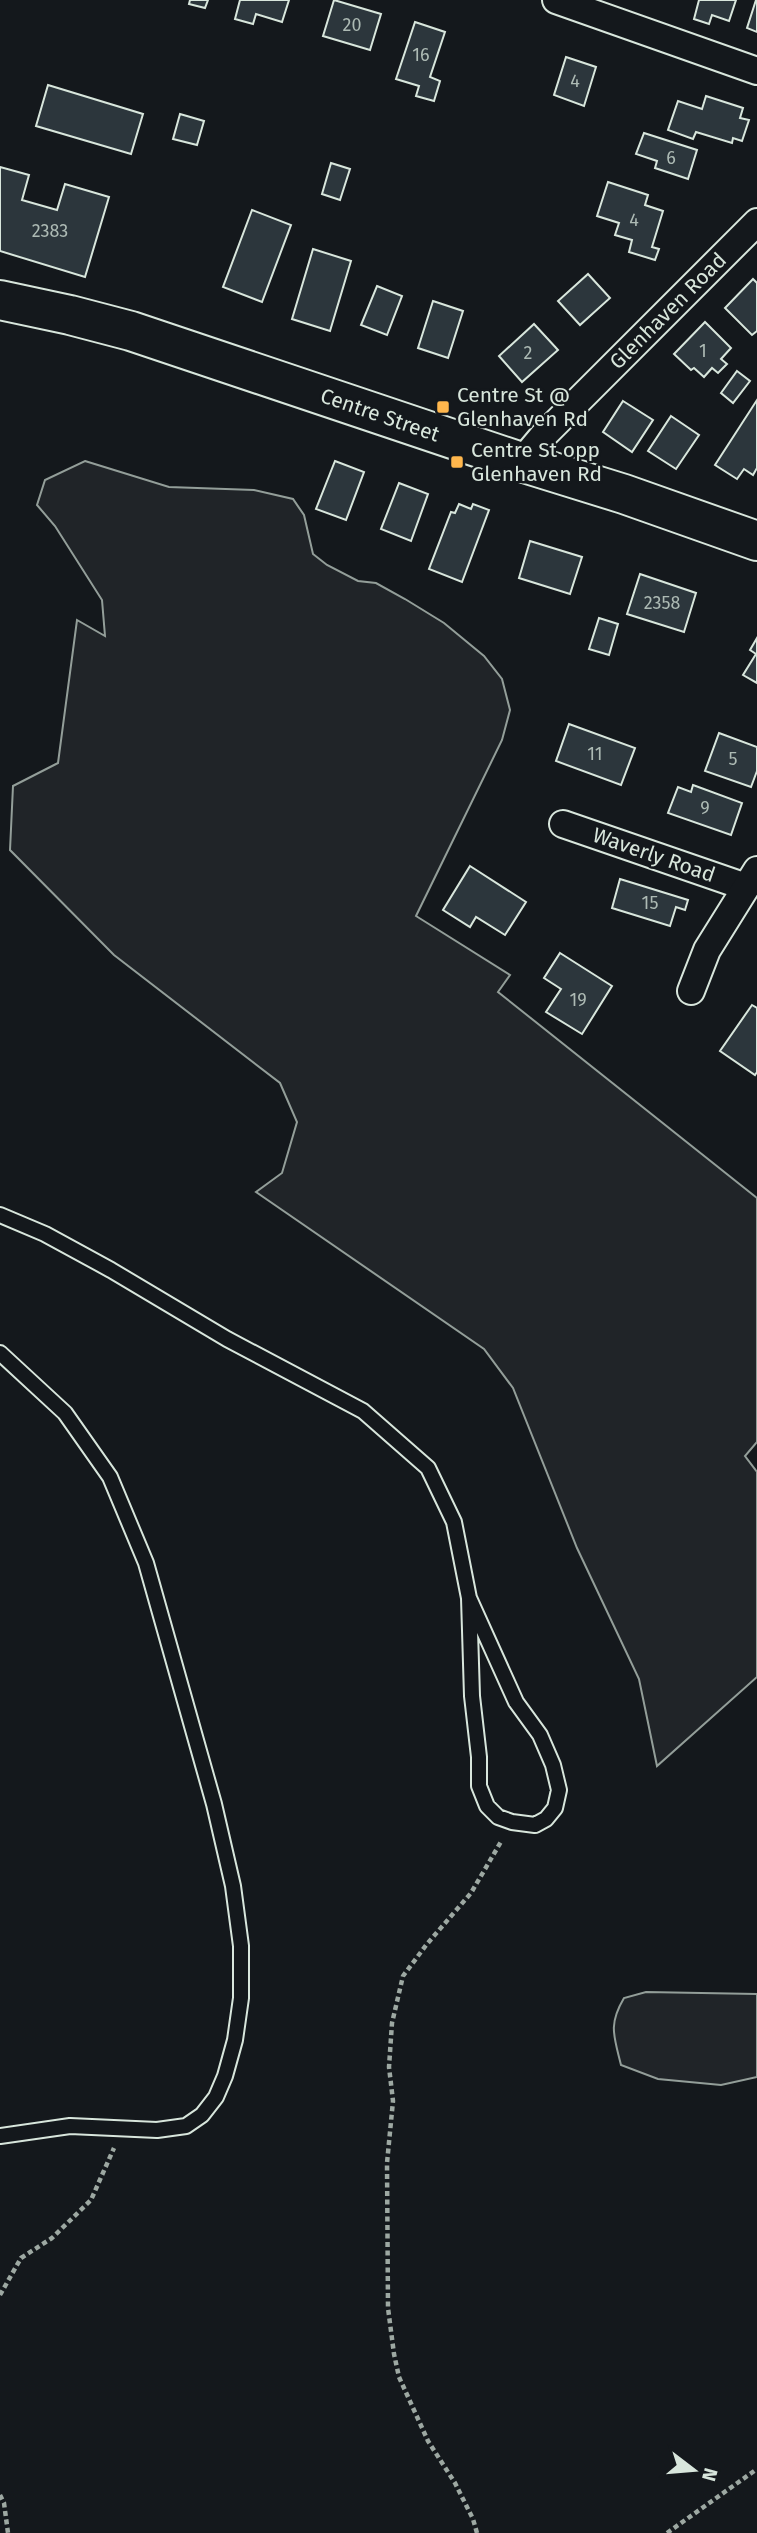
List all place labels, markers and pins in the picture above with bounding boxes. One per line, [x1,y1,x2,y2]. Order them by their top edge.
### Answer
place label: Centre St @ Glenhaven Rd [457,382,588,432]
marker: Centre St @ Glenhaven Rd [435,399,451,415]
place label: Centre St opp Glenhaven Rd [471,437,602,487]
marker: Centre St opp Glenhaven Rd [449,454,465,470]

